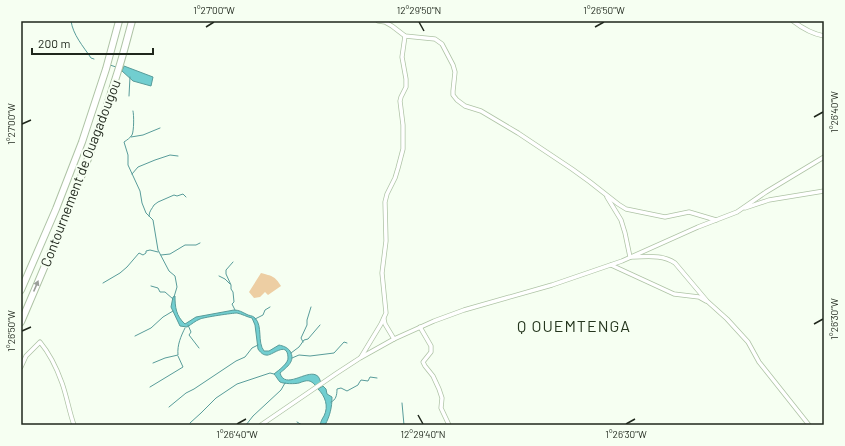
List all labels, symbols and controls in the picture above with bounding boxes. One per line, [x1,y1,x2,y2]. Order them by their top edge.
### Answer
text: 1°27'00"W [193,4,235,16]
text: 12°29'50"N [397,4,441,16]
text: 1°26'50"W [583,4,625,16]
scale bar [32,30,153,56]
text: 200 m [38,36,70,50]
street label: Contournement de Ouagadougou [36,77,124,269]
text: 1°26'40"W [828,91,840,133]
text: 1°27'00"W [5,103,17,145]
one-way arrow [33,281,39,292]
text: 1°26'30"W [828,298,840,340]
text: 1°26'50"W [5,310,17,352]
district label: Q OUEMTENGA [517,316,631,335]
text: 1°26'40"W [216,428,258,440]
text: 12°29'40"N [400,428,446,440]
text: 1°26'30"W [605,428,647,440]

